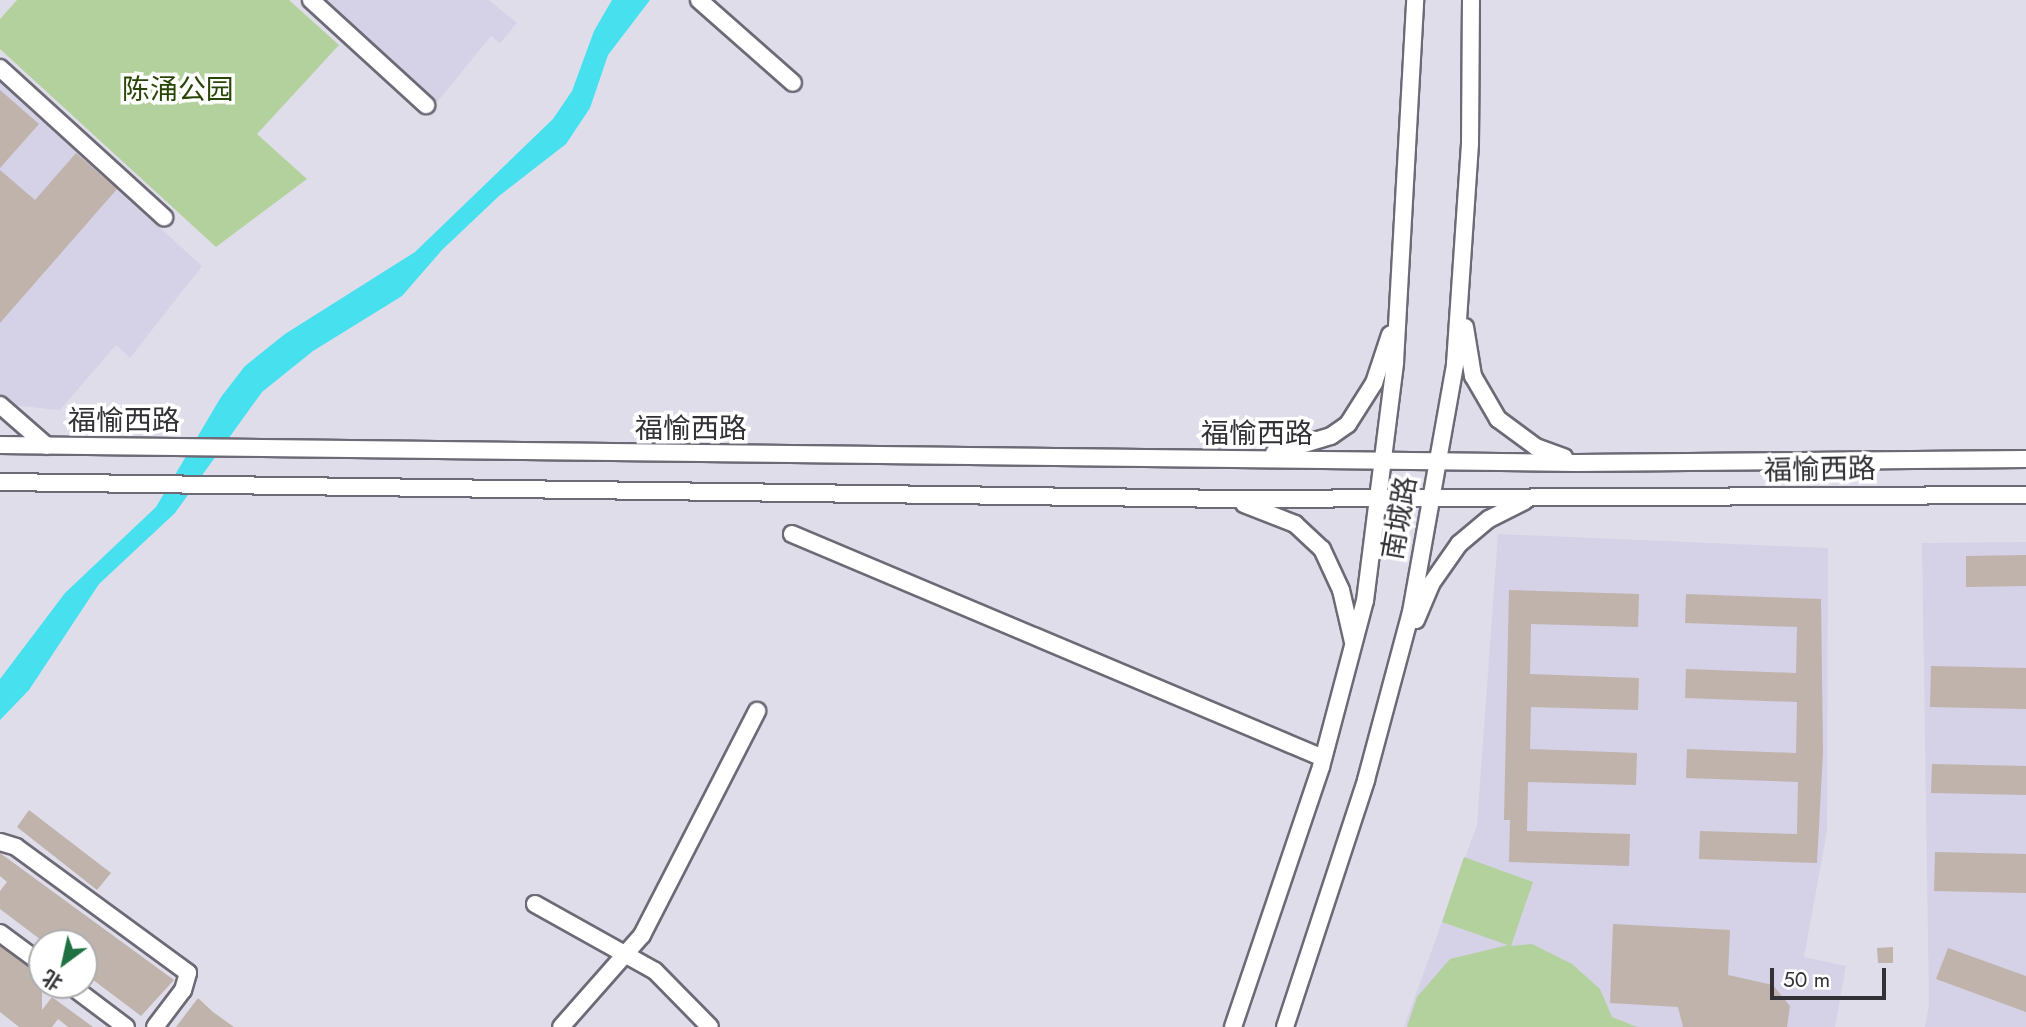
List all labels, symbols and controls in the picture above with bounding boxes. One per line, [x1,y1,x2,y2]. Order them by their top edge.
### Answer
park label: 陈涌公园 [122,73,234,107]
street label: 福愉西路 [68,404,180,438]
street label: 福愉西路 [635,412,747,446]
street label: 福愉西路 [1201,417,1313,451]
street label: 福愉西路 [1764,452,1876,488]
street label: 南城路 [1376,474,1424,562]
north arrow [28,929,98,999]
scale bar [1774,954,1890,998]
text: 北 [37,964,68,997]
text: 50 m [1783,965,1830,995]

